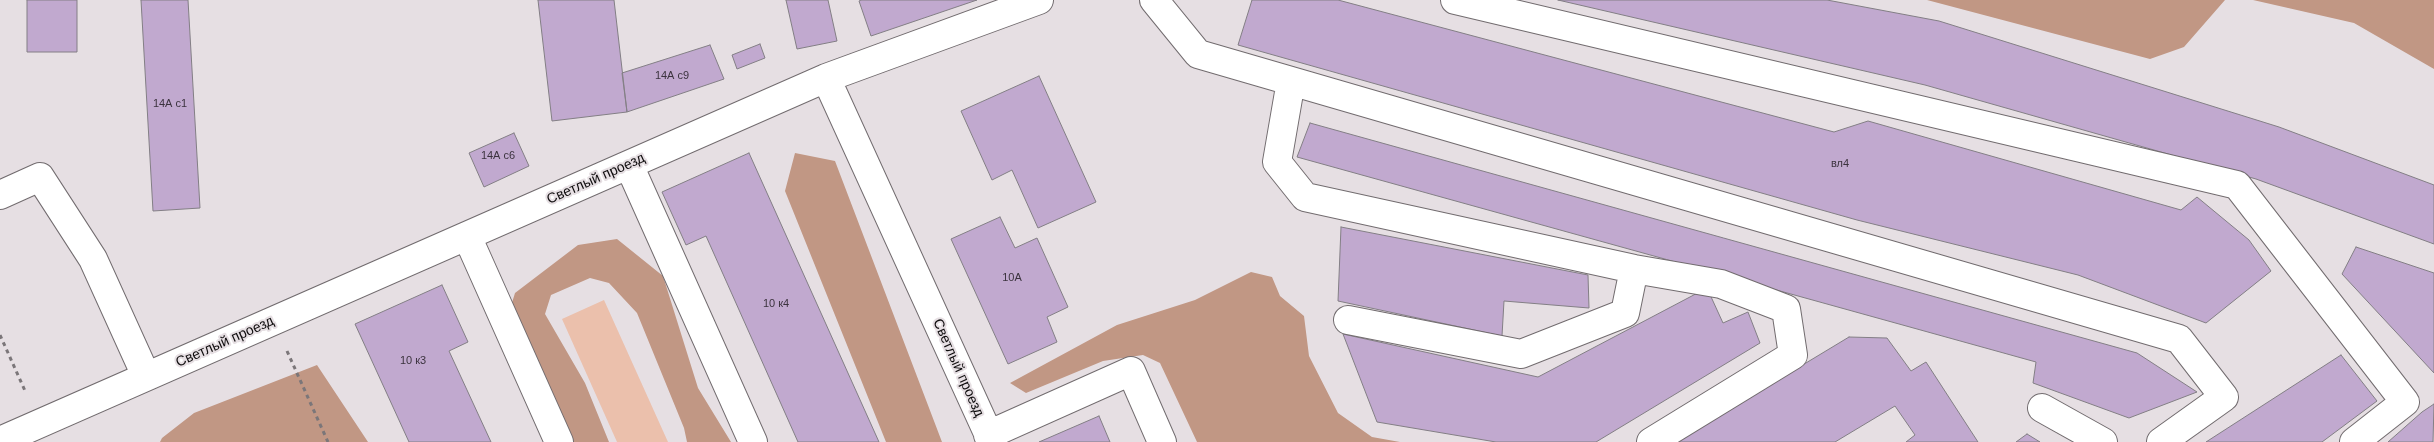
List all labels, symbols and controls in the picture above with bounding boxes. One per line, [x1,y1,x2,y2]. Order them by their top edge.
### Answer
house number: 14А с9 [655,69,689,83]
house number: 14А с1 [153,97,187,111]
house number: 14А с6 [481,149,515,163]
street label: Светлый проезд [544,150,648,208]
house number: вл4 [1831,157,1849,171]
house number: 10А [1002,271,1022,285]
house number: 10 к4 [763,297,789,311]
street label: Светлый проезд [173,313,277,371]
street label: Светлый проезд [929,316,987,420]
house number: 10 к3 [400,354,426,368]

